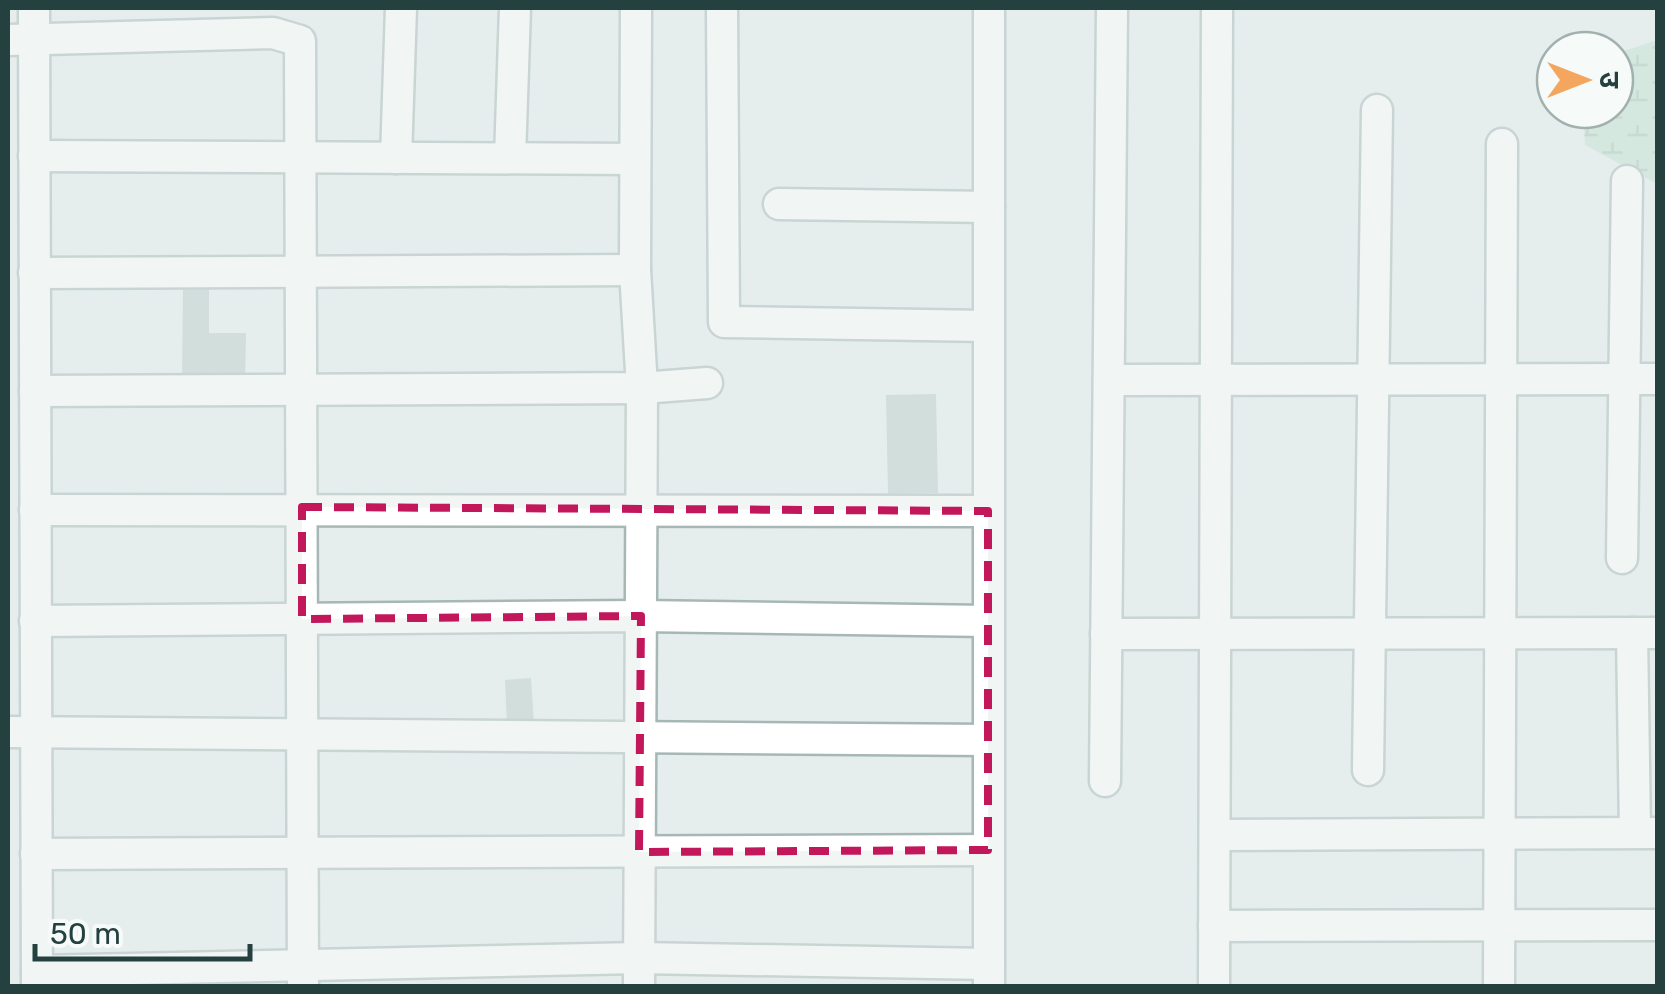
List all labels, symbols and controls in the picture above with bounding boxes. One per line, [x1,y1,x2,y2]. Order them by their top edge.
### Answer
north arrow [1535,30,1635,130]
text: उ [1593,72,1626,89]
scale bar [35,899,250,961]
text: 50 m [50,916,121,952]

